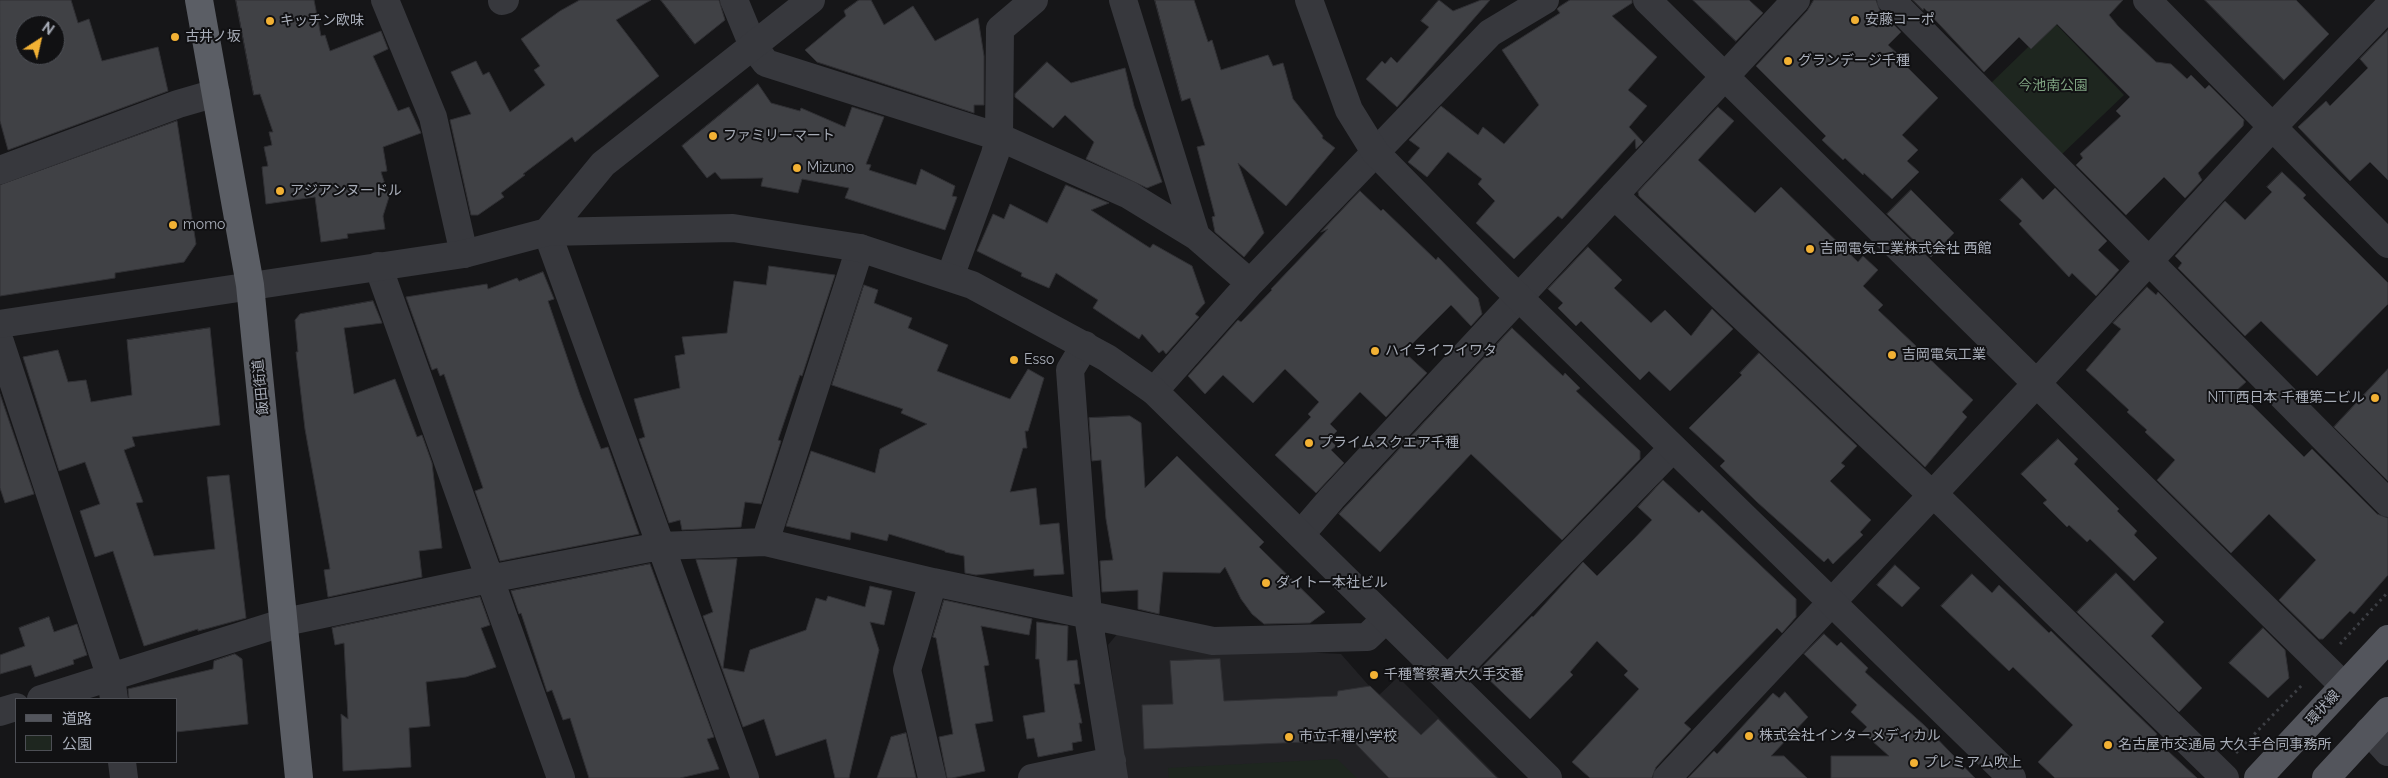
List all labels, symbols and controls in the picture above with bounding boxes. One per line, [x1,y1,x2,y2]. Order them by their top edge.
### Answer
place label: 安藤コーポ [1865,12,1935,28]
place label: キッチン欧味 [280,13,364,29]
marker: 安藤コーポ [1849,14,1861,26]
north arrow [15,15,65,65]
marker: キッチン欧味 [264,15,276,27]
text: N [39,19,57,38]
place label: 古井ノ坂 [185,29,241,45]
marker: 古井ノ坂 [169,31,181,43]
place label: グランデージ千種 [1798,53,1910,69]
marker: グランデージ千種 [1782,55,1794,67]
park label: 今池南公園 [2018,78,2088,94]
place label: ファミリーマート [723,128,835,144]
marker: ファミリーマート [707,130,719,142]
place label: Mizuno [807,160,854,176]
marker: Mizuno [791,162,803,174]
place label: アジアンヌードル [290,183,402,199]
marker: アジアンヌードル [274,185,286,197]
place label: momo [183,217,225,233]
marker: momo [167,219,179,231]
place label: 吉岡電気工業株式会社 西館 [1820,241,1992,257]
marker: 吉岡電気工業株式会社 西館 [1804,243,1816,255]
place label: ハイライフイワタ [1385,343,1497,359]
marker: ハイライフイワタ [1369,345,1381,357]
place label: 吉岡電気工業 [1902,347,1986,363]
marker: 吉岡電気工業 [1886,349,1898,361]
place label: Esso [1024,352,1054,368]
marker: Esso [1008,354,1020,366]
street label: 飯田街道 [250,358,272,416]
place label: NTT西日本 千種第二ビル [2208,390,2365,406]
marker: NTT西日本 千種第二ビル [2369,392,2381,404]
place label: プライムスクエア千種 [1319,435,1459,451]
marker: プライムスクエア千種 [1303,437,1315,449]
place label: ダイトー本社ビル [1276,575,1388,591]
marker: ダイトー本社ビル [1260,577,1272,589]
place label: 千種警察署大久手交番 [1384,667,1524,683]
marker: 千種警察署大久手交番 [1368,669,1380,681]
street label: 環状線 [2303,687,2343,729]
legend [15,698,178,763]
text: 道路 [62,710,92,728]
place label: 株式会社インターメディカル [1759,728,1941,744]
place label: 市立千種小学校 [1299,729,1397,745]
marker: 株式会社インターメディカル [1743,730,1755,742]
marker: 市立千種小学校 [1283,731,1295,743]
text: 公園 [62,735,92,753]
place label: 名古屋市交通局 大久手合同事務所 [2118,737,2332,753]
marker: 名古屋市交通局 大久手合同事務所 [2102,739,2114,751]
place label: プレミアム吹上 [1924,755,2022,771]
marker: プレミアム吹上 [1908,757,1920,769]

